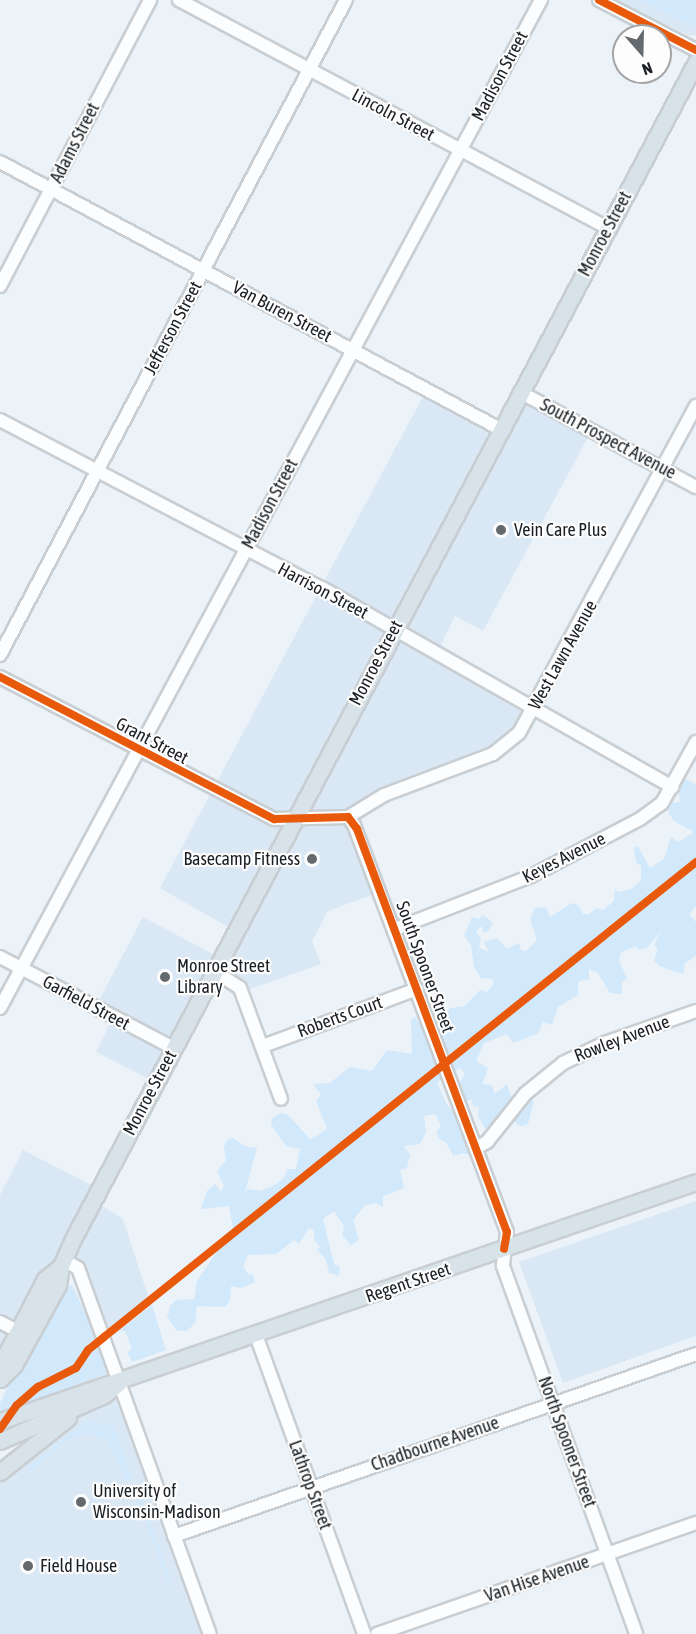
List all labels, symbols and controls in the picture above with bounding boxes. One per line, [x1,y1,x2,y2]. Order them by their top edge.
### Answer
north arrow [612,24,672,84]
street label: Madison Street [467,27,533,125]
text: N [640,59,655,79]
street label: Lincoln Street [348,84,438,146]
street label: Adams Street [46,99,104,187]
street label: Monroe Street [574,188,636,280]
street label: Van Buren Street [229,277,335,347]
street label: Jefferson Street [139,278,207,378]
street label: South Prospect Avenue [536,394,680,484]
street label: Madison Street [237,455,303,553]
place label: Vein Care Plus [514,519,607,541]
marker: Vein Care Plus [492,521,510,539]
street label: Harrison Street [274,558,372,624]
street label: West Lawn Avenue [524,597,602,713]
street label: Monroe Street [345,617,407,709]
street label: Grant Street [112,713,192,769]
street label: Keyes Avenue [519,828,609,888]
place label: Basecamp Fitness [183,848,300,870]
marker: Basecamp Fitness [305,852,319,866]
street label: South Spooner Street [391,898,459,1036]
place label: Monroe Street Library [177,956,270,998]
marker: Monroe Street Library [158,970,172,984]
street label: Garfield Street [39,971,133,1035]
street label: Roberts Court [295,992,385,1042]
street label: Rowley Avenue [571,1011,673,1067]
street label: Monroe Street [119,1047,181,1139]
street label: Regent Street [363,1258,453,1308]
street label: North Spooner Street [533,1374,601,1510]
street label: Chadbourne Avenue [368,1412,502,1476]
street label: Lathrop Street [284,1437,336,1533]
place label: University of Wisconsin-Madison [93,1481,221,1524]
marker: University of Wisconsin-Madison [74,1495,88,1509]
street label: Van Hise Avenue [482,1551,592,1607]
place label: Field House [40,1555,117,1577]
marker: Field House [21,1559,35,1573]

